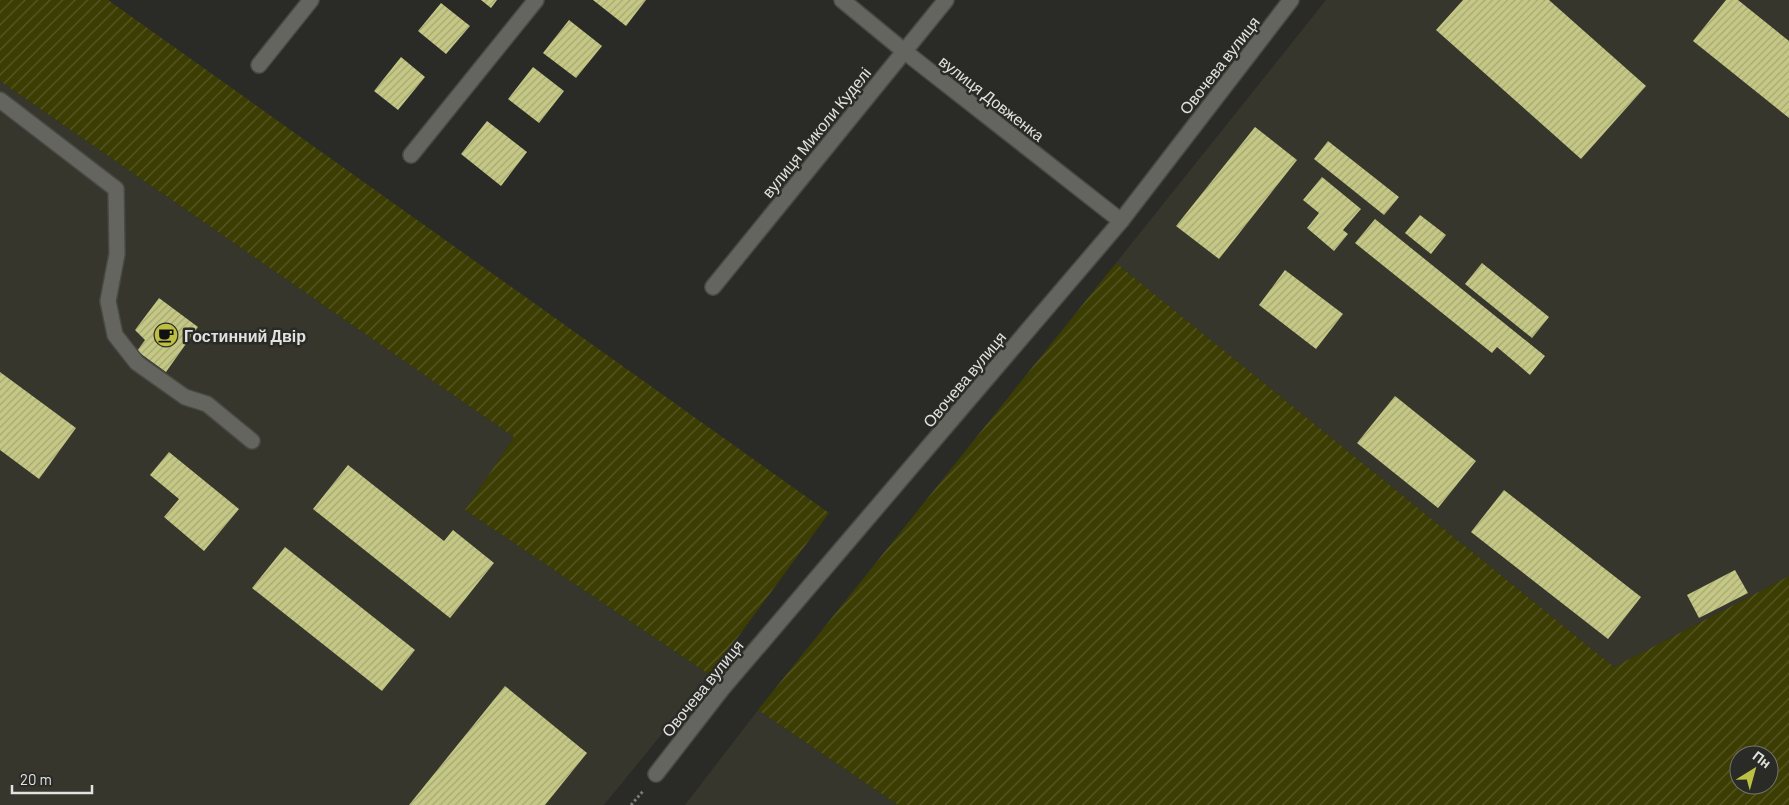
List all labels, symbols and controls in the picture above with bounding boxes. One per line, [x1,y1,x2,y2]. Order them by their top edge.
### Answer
street label: Овочева вулиця [1175,12,1263,118]
street label: вулиця Довженка [936,51,1048,145]
street label: вулиця Миколи Куделі [758,63,874,201]
cafe icon: Гостинний Двір [153,322,179,348]
place label: Гостинний Двір [184,326,306,345]
street label: Овочева вулиця [919,327,1009,431]
street label: Овочева вулиця [657,636,747,740]
north arrow [1729,745,1779,795]
text: Пн [1750,747,1775,772]
scale bar [12,762,92,794]
text: 20 m [20,770,52,788]

